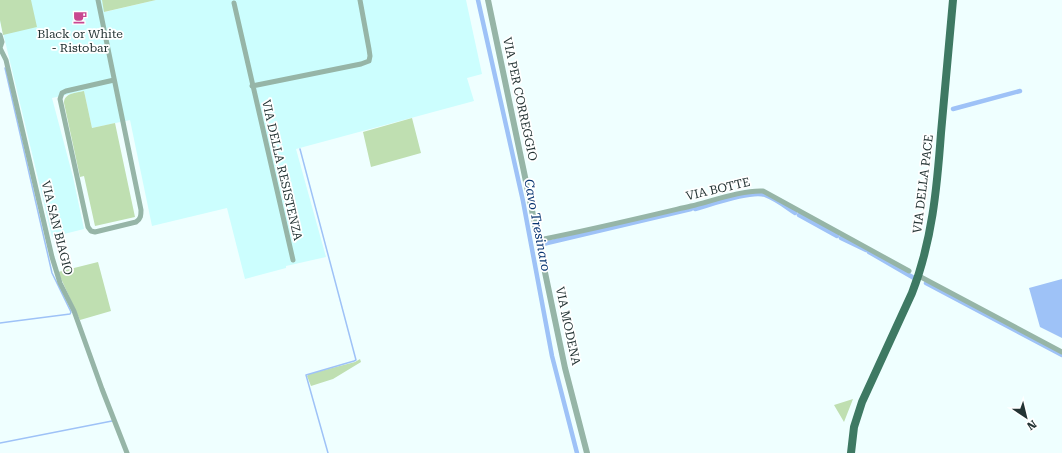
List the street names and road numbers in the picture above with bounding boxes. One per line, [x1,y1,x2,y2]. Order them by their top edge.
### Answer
street label: VIA PER CORREGGIO [500,36,540,162]
street label: VIA DELLA RESISTENZA [259,98,305,242]
street label: VIA DELLA PACE [910,134,936,234]
street label: VIA BOTTE [685,175,751,203]
street label: VIA SAN BIAGIO [39,179,75,277]
street label: VIA MODENA [553,285,583,367]

